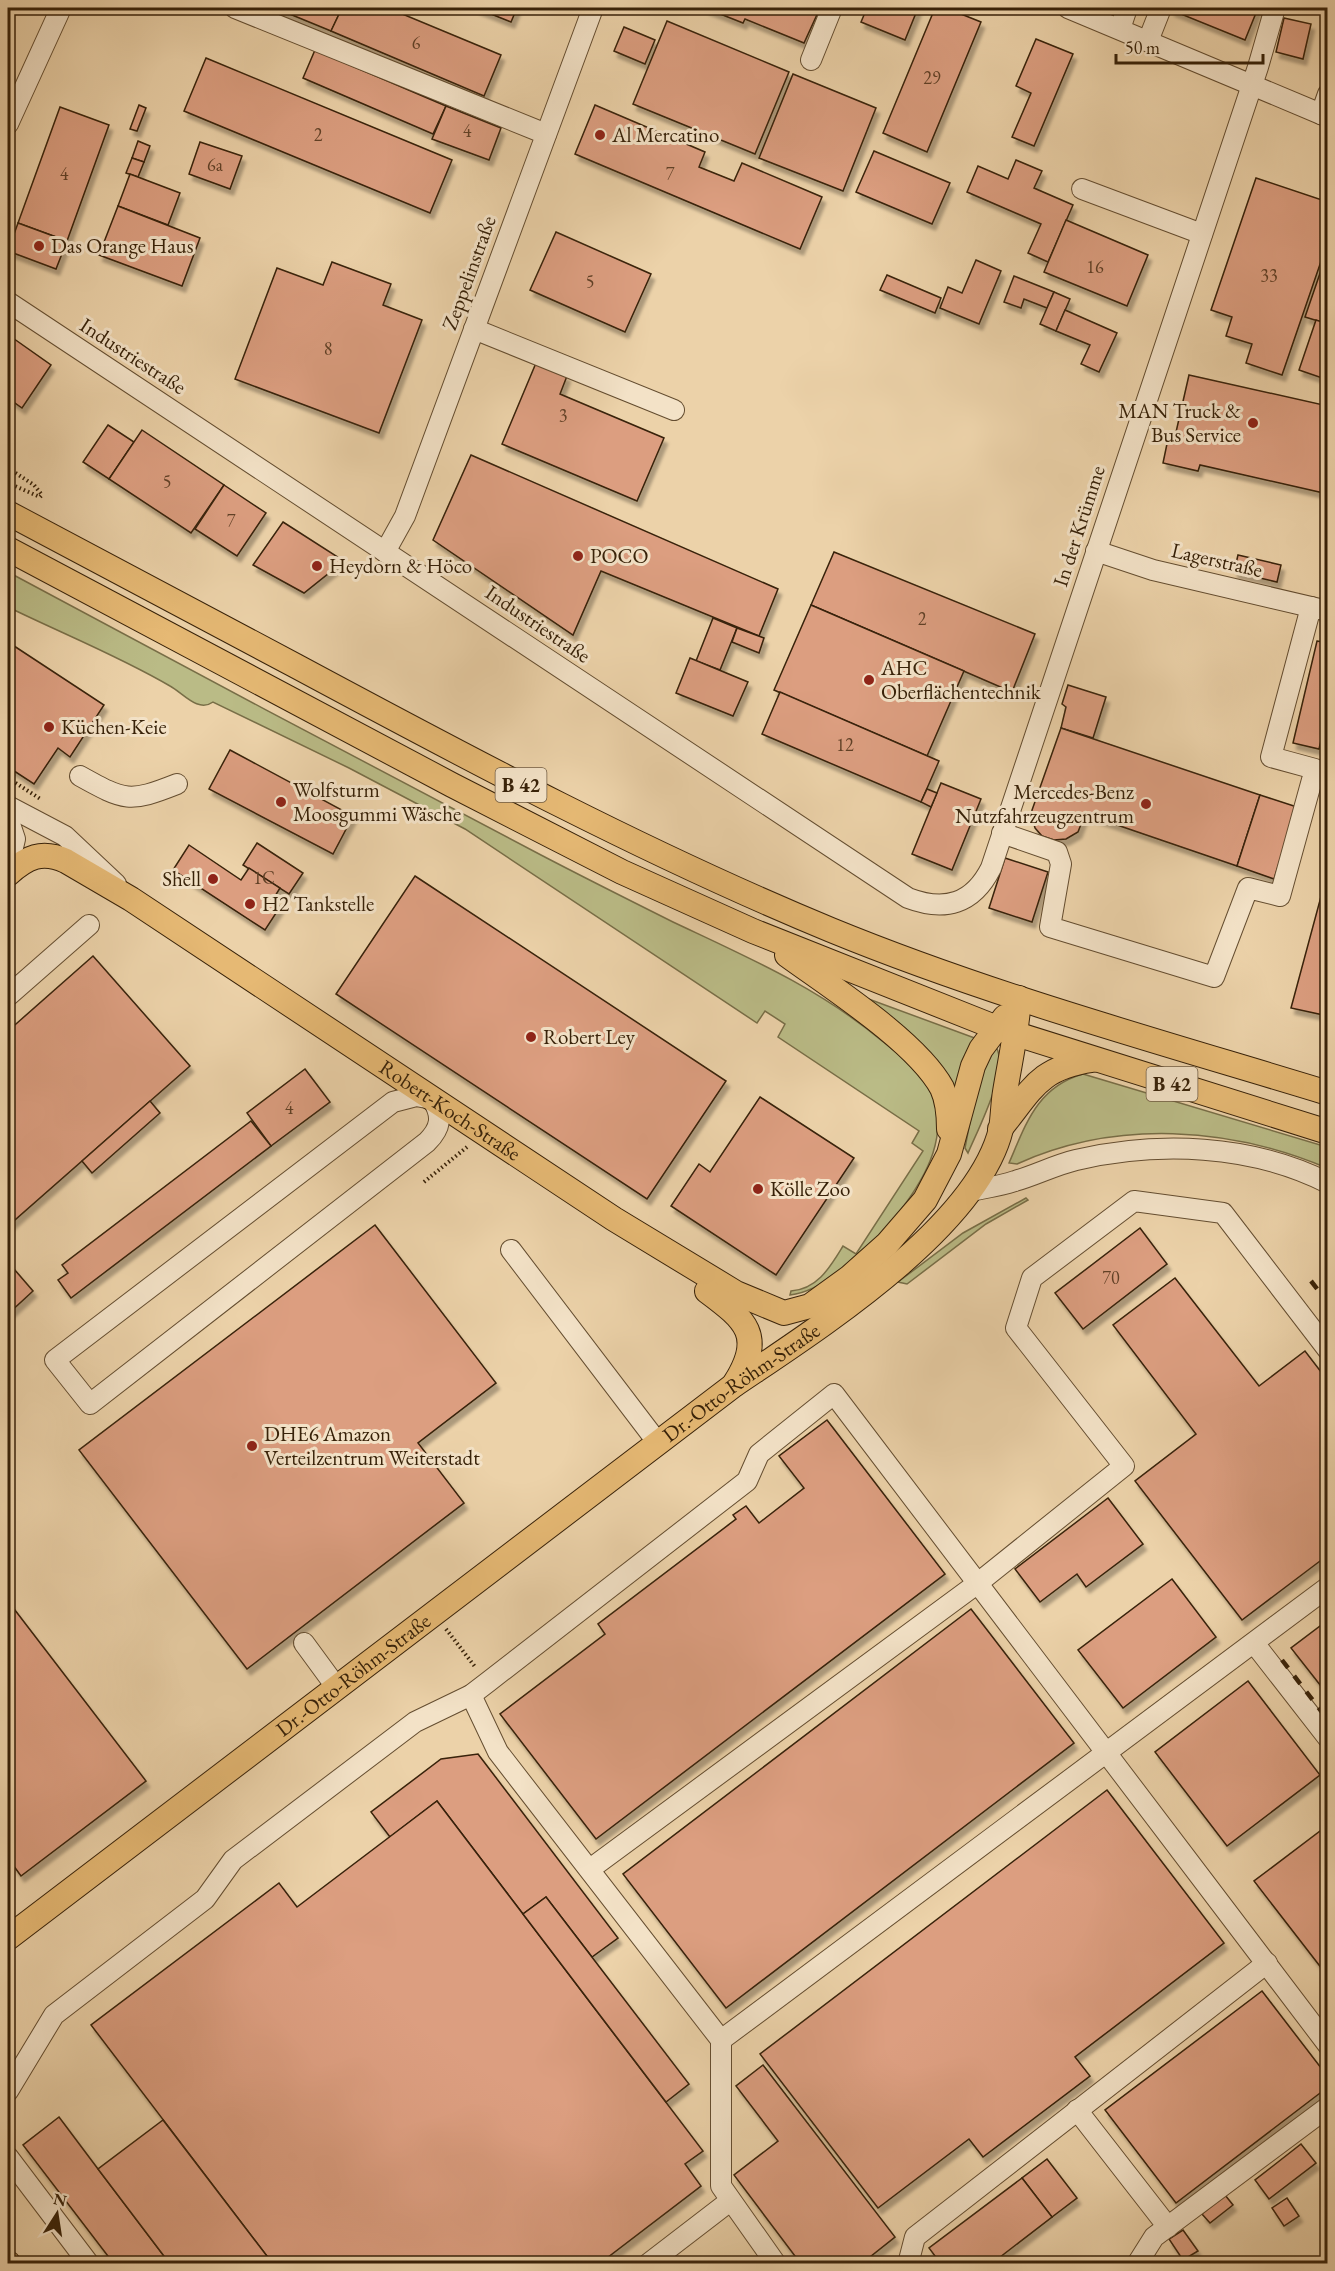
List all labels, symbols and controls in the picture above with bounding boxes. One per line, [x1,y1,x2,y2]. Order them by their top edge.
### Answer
scale bar [1116,27,1263,65]
house number: 6 [412,31,421,54]
text: 50 m [1125,36,1160,59]
house number: 29 [923,66,941,89]
house number: 4 [463,119,472,142]
place label: Al Mercatino [611,121,719,148]
house number: 2 [314,123,323,146]
marker: Al Mercatino [593,128,607,142]
house number: 6a [207,153,224,176]
house number: 4 [60,162,69,185]
house number: 7 [666,162,675,185]
street label: Zeppelinstraße [435,212,502,334]
place label: Das Orange Haus [51,232,194,259]
marker: Das Orange Haus [32,239,46,253]
house number: 16 [1086,255,1104,278]
house number: 33 [1260,264,1278,287]
house number: 5 [586,270,594,293]
street label: Industriestraße [75,311,191,400]
house number: 8 [324,337,332,360]
place label: MAN Truck & Bus Service [1118,397,1241,448]
house number: 3 [559,404,567,427]
marker: MAN Truck & Bus Service [1246,416,1260,430]
street label: In der Krümme [1046,462,1111,590]
house number: 5 [163,470,171,493]
house number: 7 [227,509,236,532]
street label: Lagerstraße [1169,536,1265,583]
place label: POCO [590,542,649,569]
marker: POCO [571,549,585,563]
place label: Heydorn & Höco [329,552,472,579]
marker: Heydorn & Höco [310,559,324,573]
street label: Industriestraße [480,579,596,669]
house number: 2 [918,607,927,630]
place label: AHC Oberflächentechnik [880,654,1042,705]
marker: AHC Oberflächentechnik [862,673,876,687]
place label: Küchen-Keie [61,713,167,740]
marker: Küchen-Keie [42,720,56,734]
house number: 12 [836,733,854,756]
road number: B 42 [496,768,546,802]
place label: Wolfsturm Moosgummi Wäsche [293,776,461,827]
place label: Mercedes-Benz Nutzfahrzeugzentrum [955,778,1134,829]
marker: Wolfsturm Moosgummi Wäsche [274,795,288,809]
marker: Mercedes-Benz Nutzfahrzeugzentrum [1139,797,1153,811]
place label: Shell [162,865,201,892]
house number: 1C [253,866,275,889]
marker: Shell [206,872,220,886]
place label: H2 Tankstelle [262,890,374,917]
marker: H2 Tankstelle [243,897,257,911]
place label: Robert Ley [543,1023,636,1050]
marker: Robert Ley [524,1030,538,1044]
street label: Robert-Koch-Straße [374,1053,526,1167]
road number: B 42 [1146,1067,1198,1101]
house number: 4 [285,1096,294,1119]
place label: Kölle Zoo [770,1175,850,1202]
marker: Kölle Zoo [751,1182,765,1196]
house number: 70 [1102,1266,1120,1289]
street label: Dr.-Otto-Röhm-Straße [657,1317,825,1448]
place label: DHE6 Amazon Verteilzentrum Weiterstadt [264,1420,480,1471]
marker: DHE6 Amazon Verteilzentrum Weiterstadt [245,1439,259,1453]
street label: Dr.-Otto-Röhm-Straße [270,1607,436,1742]
north arrow [27,2184,87,2244]
text: N [51,2188,69,2211]

